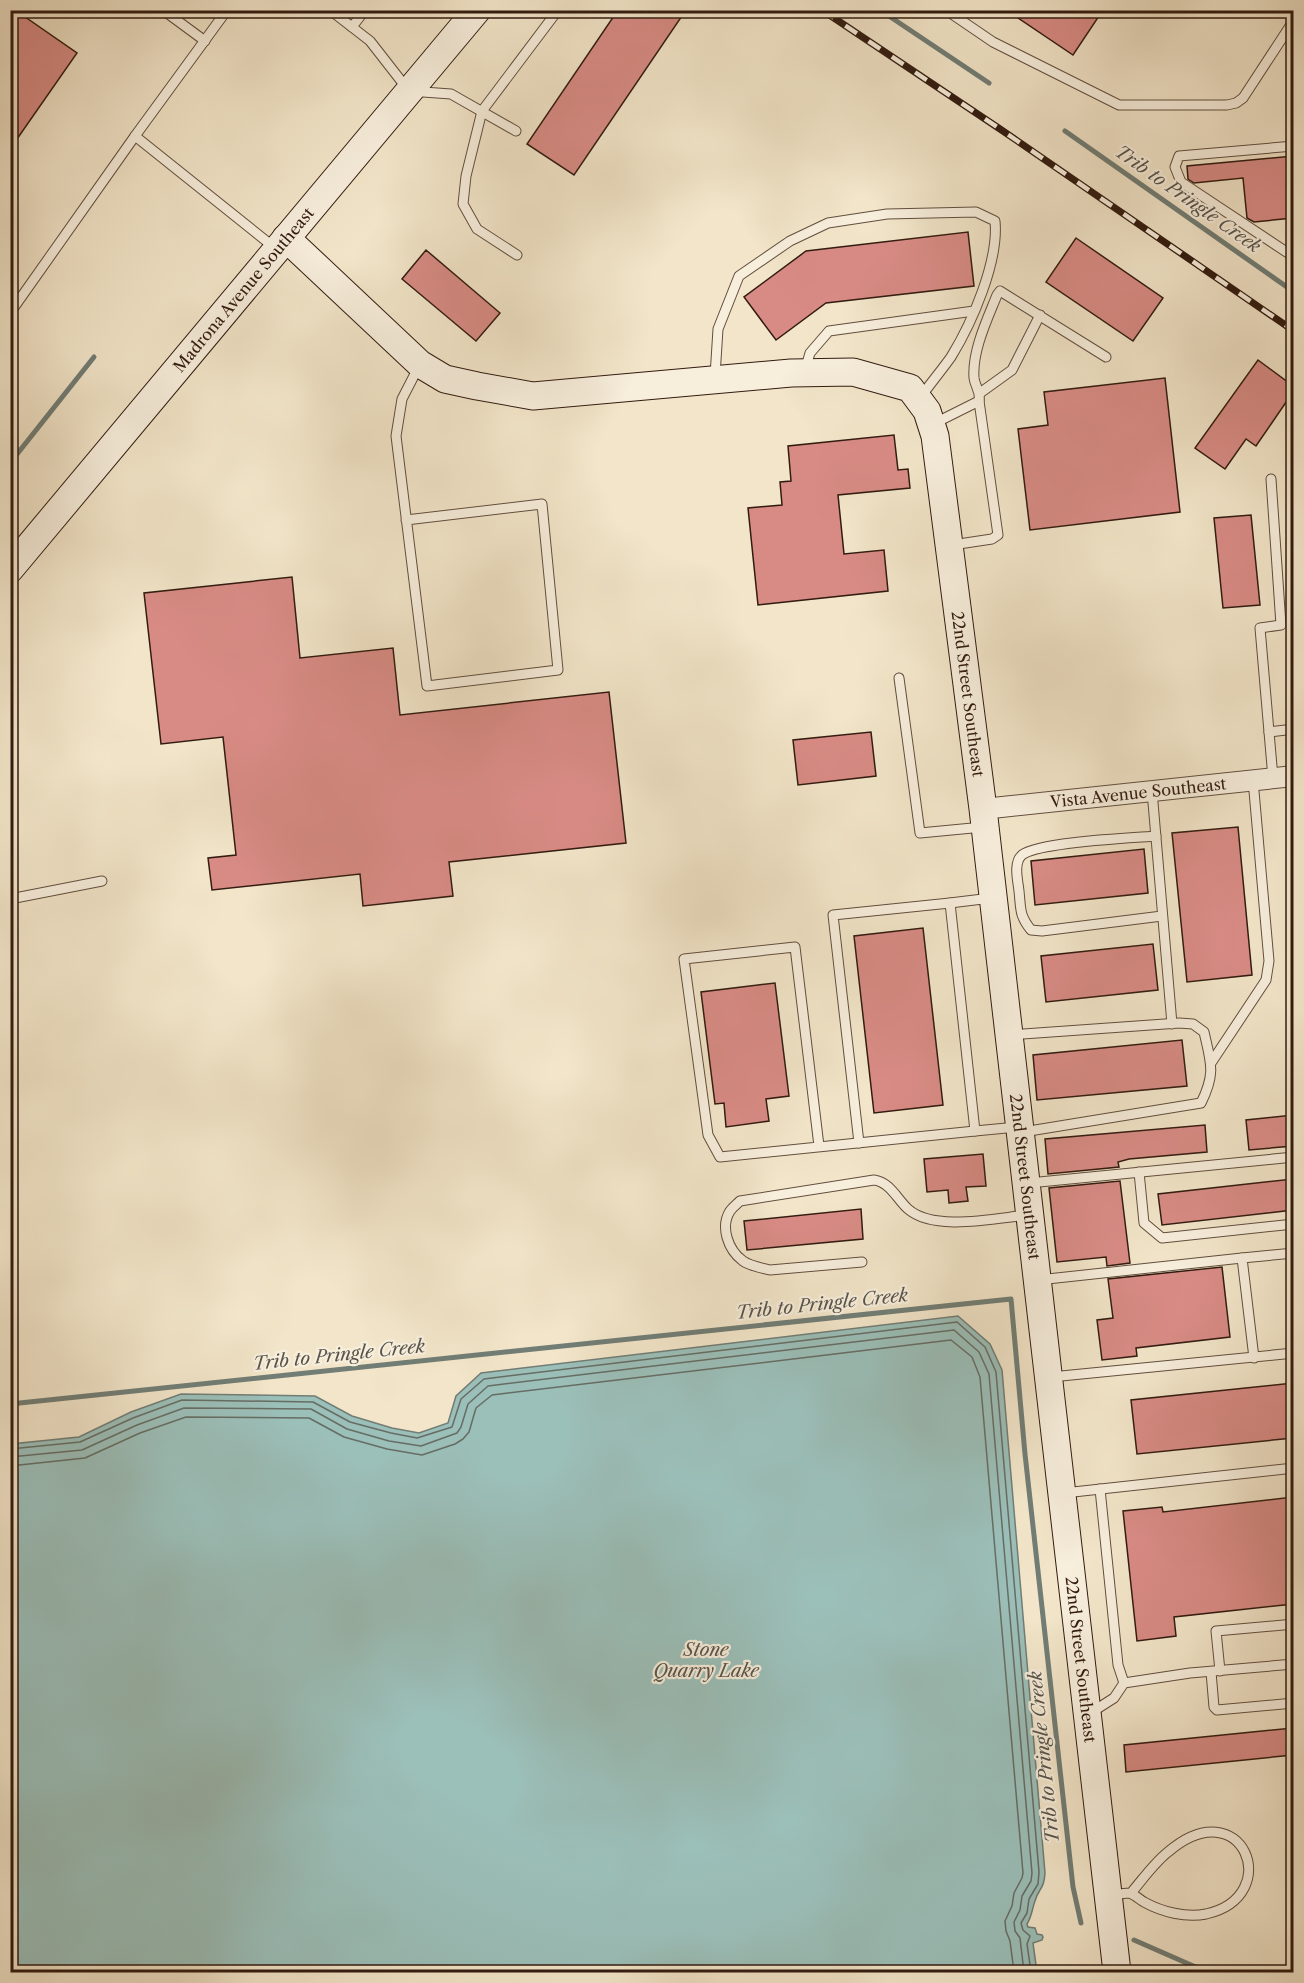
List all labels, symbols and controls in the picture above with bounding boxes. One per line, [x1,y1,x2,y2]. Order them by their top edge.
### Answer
water label: Trib to Pringle Creek [1111,140,1266,258]
street label: Madrona Avenue Southeast [169,203,318,376]
street label: 22nd Street Southeast [948,610,989,778]
street label: Vista Avenue Southeast [1048,773,1227,812]
street label: 22nd Street Southeast [1006,1093,1045,1261]
water label: Trib to Pringle Creek [735,1284,910,1324]
water label: Trib to Pringle Creek [252,1335,427,1375]
street label: 22nd Street Southeast [1062,1575,1101,1744]
water label: Stone Quarry Lake [653,1639,760,1682]
water label: Trib to Pringle Creek [1024,1669,1064,1844]

